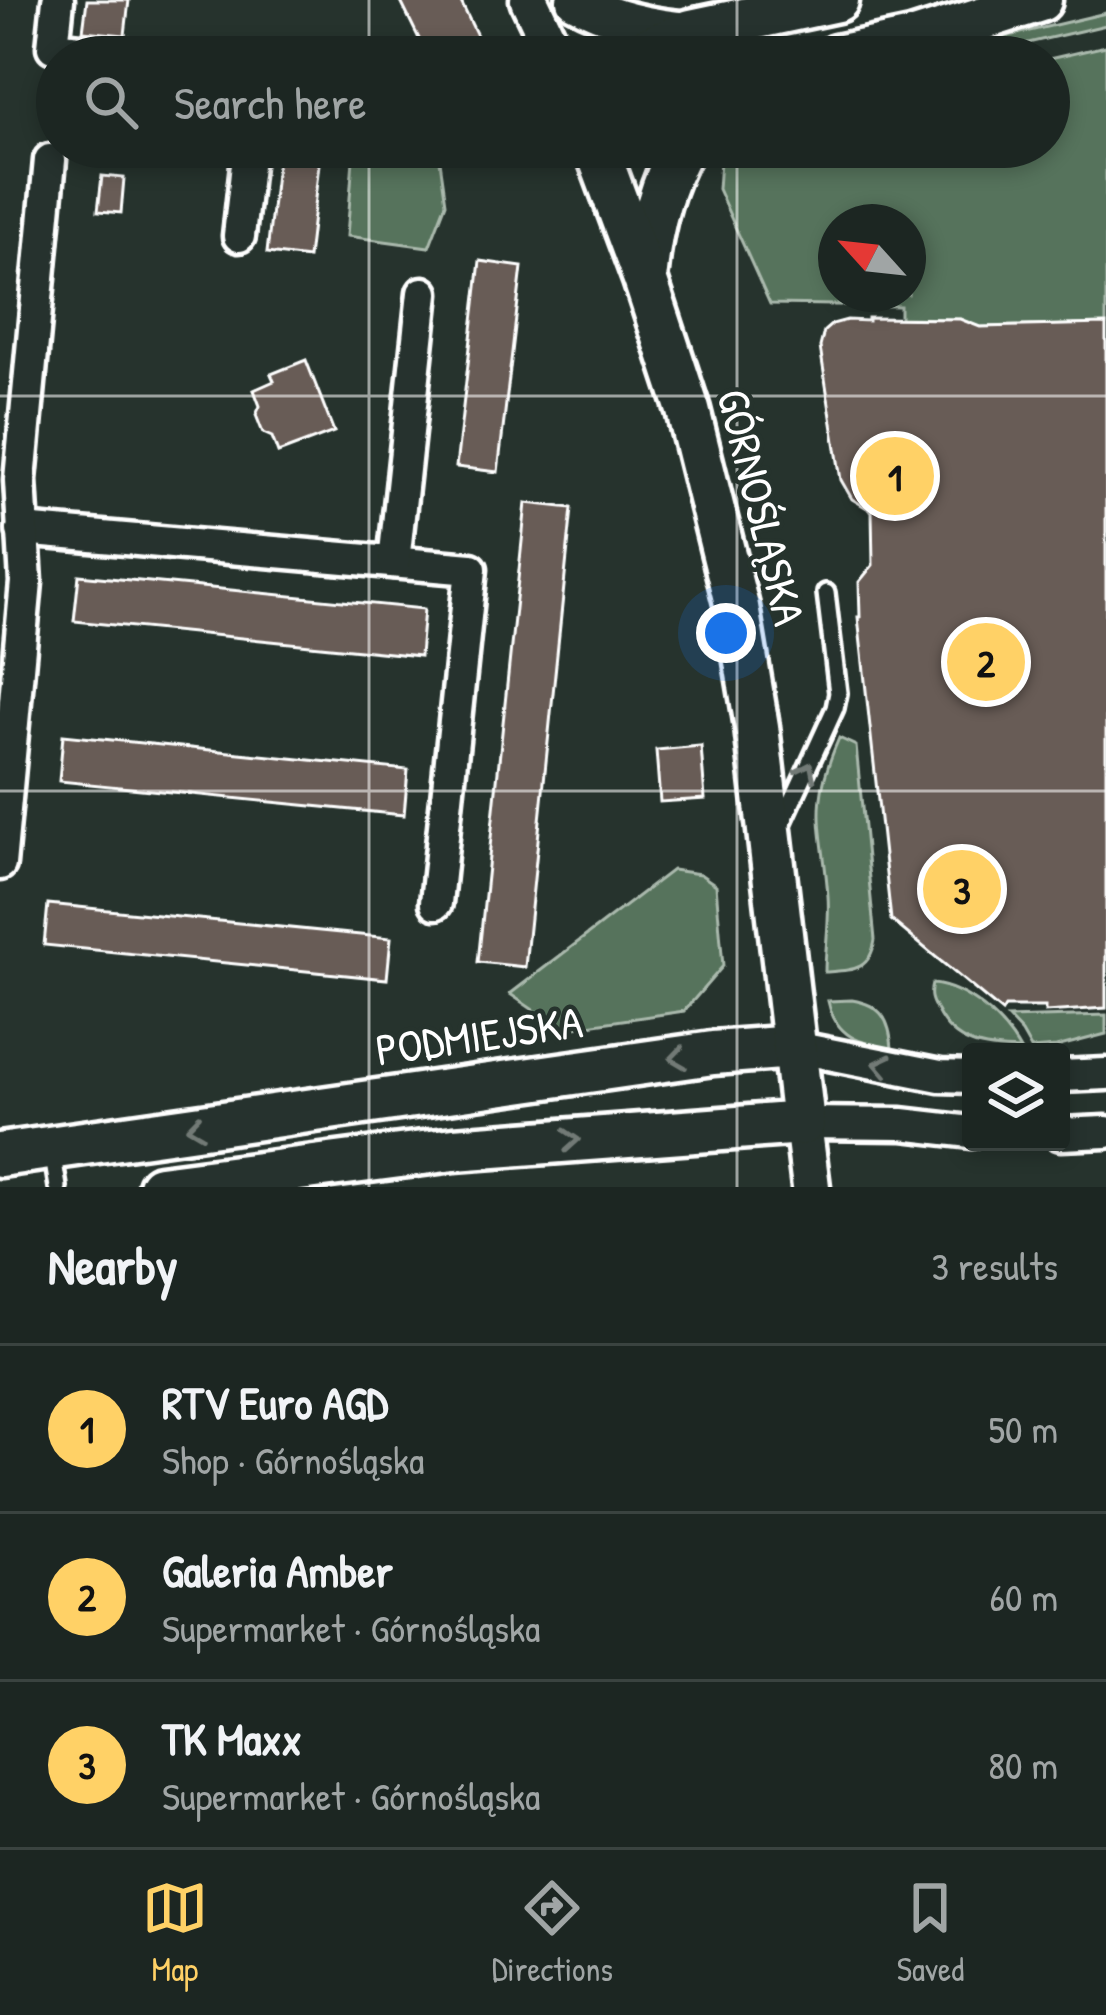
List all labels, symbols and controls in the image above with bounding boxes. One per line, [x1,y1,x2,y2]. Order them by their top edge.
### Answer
search box [36,36,1070,168]
icon: search [78,69,144,135]
text: Search here [174,72,366,133]
north arrow [818,204,926,312]
street label: GÓRNOŚLĄSKA [703,382,821,632]
pin: 1 [856,431,934,521]
your location [696,603,756,663]
pin: 2 [947,617,1025,707]
one-way arrow [793,762,816,783]
pin: 3 [923,844,1001,934]
street label: PODMIEJSKA [372,990,586,1080]
map controls [962,1043,1070,1151]
button: layers [962,1043,1070,1151]
one-way arrow [668,1044,688,1070]
one-way arrow [873,1053,893,1078]
one-way arrow [185,1113,205,1139]
one-way arrow [562,1128,581,1153]
text: Nearby [48,1231,178,1300]
text: 3 results [932,1239,1058,1292]
text: RTV Euro AGD [162,1372,388,1433]
text: 1 [80,1402,94,1455]
text: 50 m [989,1402,1058,1455]
text: Shop · Górnośląska [162,1433,424,1486]
text: Galeria Amber [162,1540,393,1601]
text: 2 [78,1570,96,1623]
text: 60 m [989,1570,1058,1623]
text: Supermarket · Górnośląska [162,1601,540,1654]
text: TK Maxx [162,1708,302,1769]
text: 3 [78,1738,96,1791]
text: 80 m [988,1738,1058,1791]
text: Supermarket · Górnośląska [162,1769,540,1822]
tab: Map [142,1875,208,1991]
tab: Directions [492,1875,613,1991]
tab: Saved [897,1875,964,1991]

